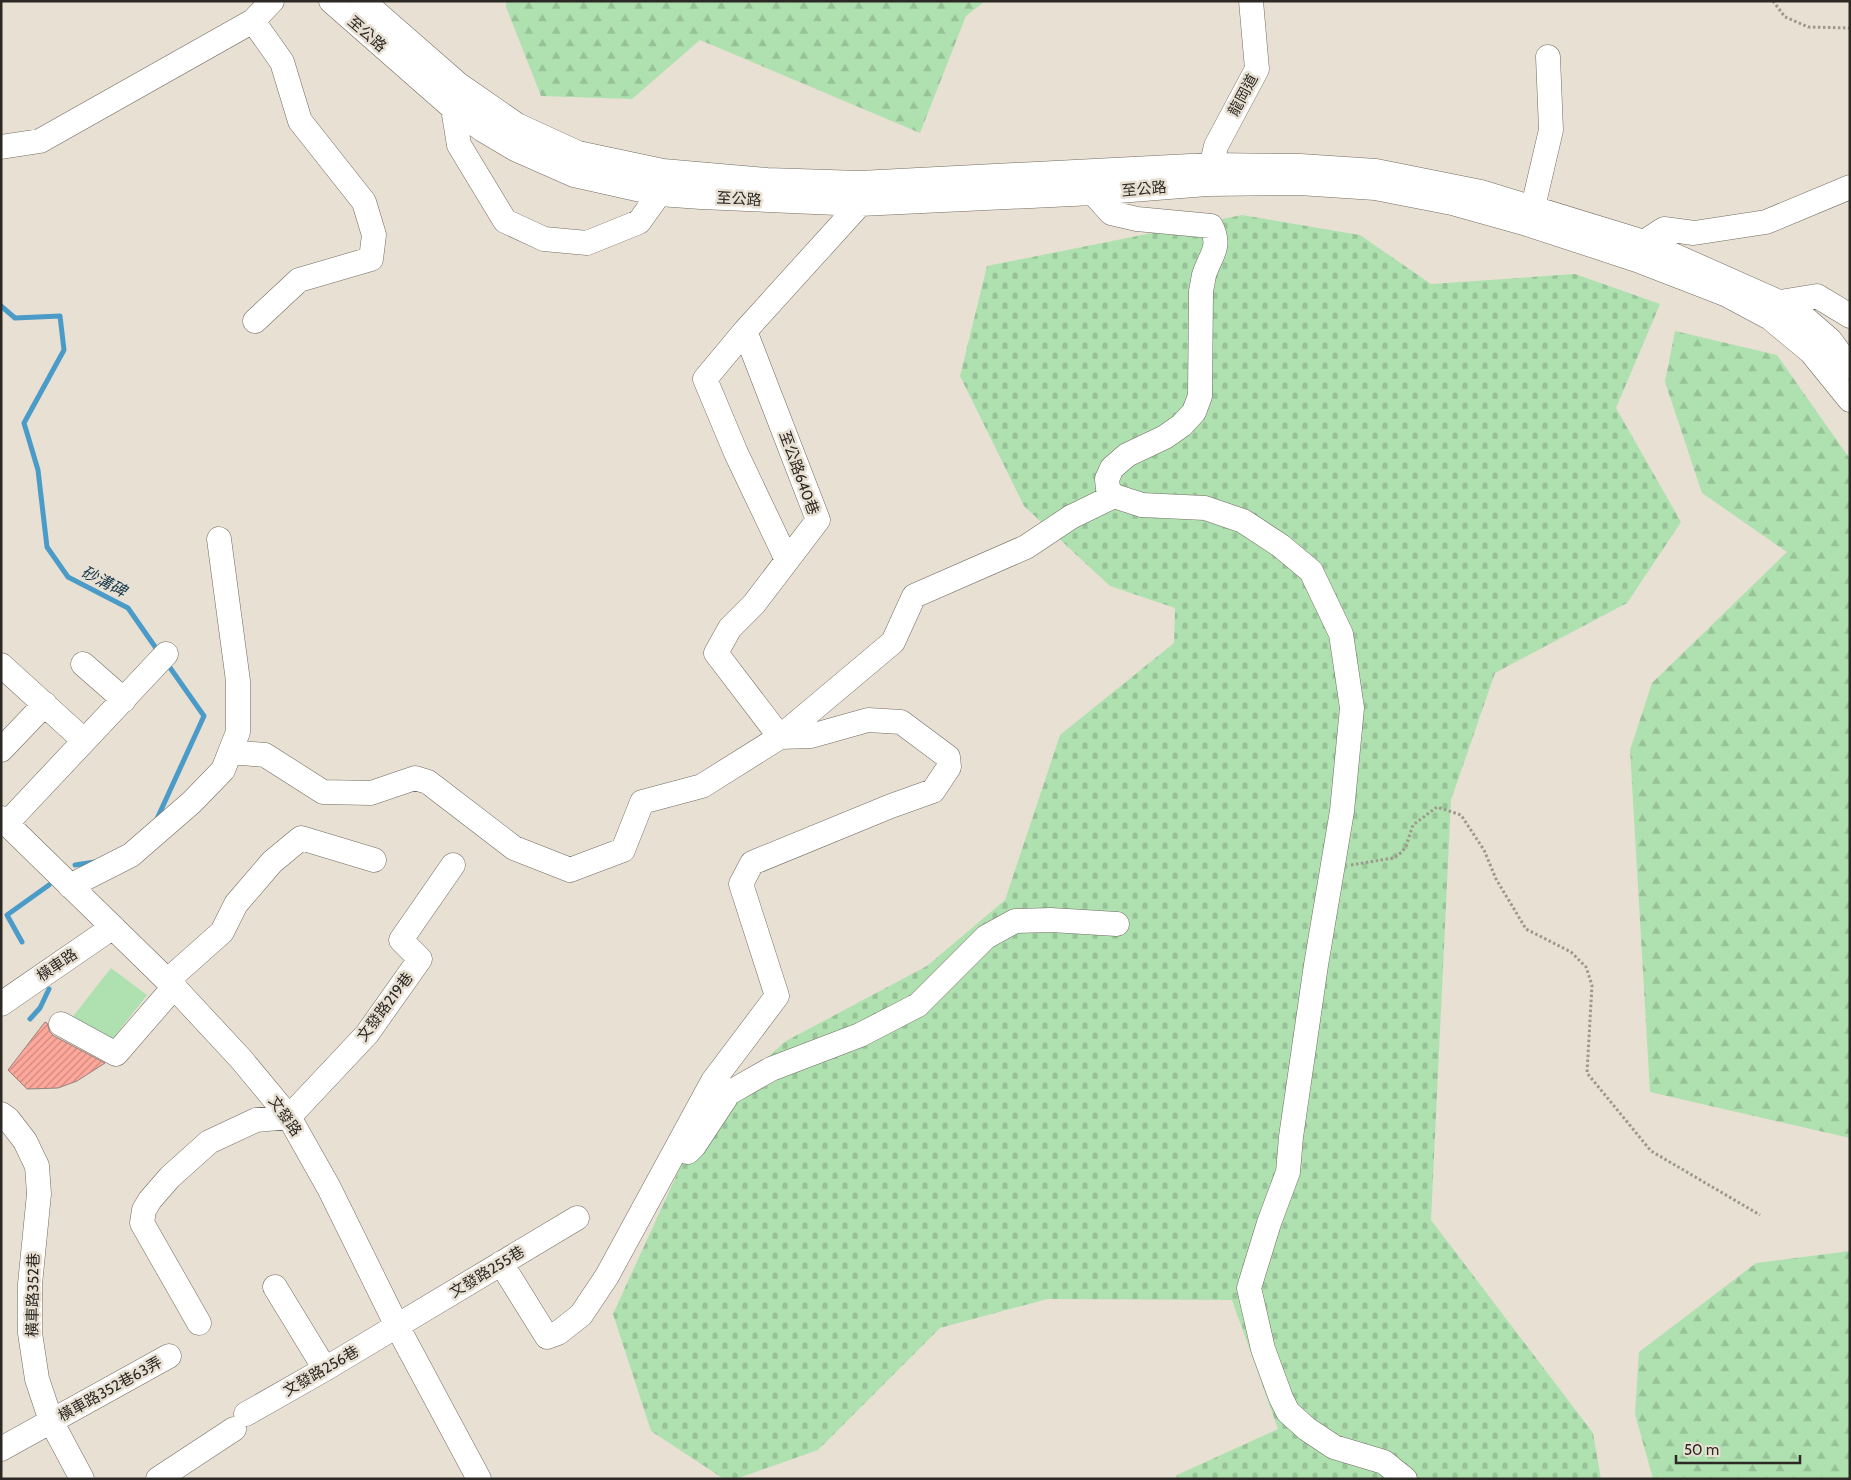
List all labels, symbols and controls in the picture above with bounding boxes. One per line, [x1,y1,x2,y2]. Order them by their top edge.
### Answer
street label: 至公路 [344,12,390,56]
street label: 龍岡道 [1224,71,1262,119]
street label: 至公路 [1121,178,1167,200]
street label: 至公路 [716,189,762,209]
street label: 至公路640巷 [776,429,822,517]
water label: 砂溝碑 [78,562,131,602]
street label: 橫車路 [33,945,81,985]
street label: 文發路219巷 [353,969,417,1045]
street label: 文發路 [265,1092,305,1140]
street label: 文發路255巷 [446,1243,528,1301]
street label: 橫車路352巷 [23,1253,43,1337]
street label: 文發路256巷 [280,1342,362,1400]
street label: 橫車路352巷63弄 [55,1353,165,1425]
scale bar [1676,1432,1800,1464]
text: 50 m [1684,1441,1719,1459]

